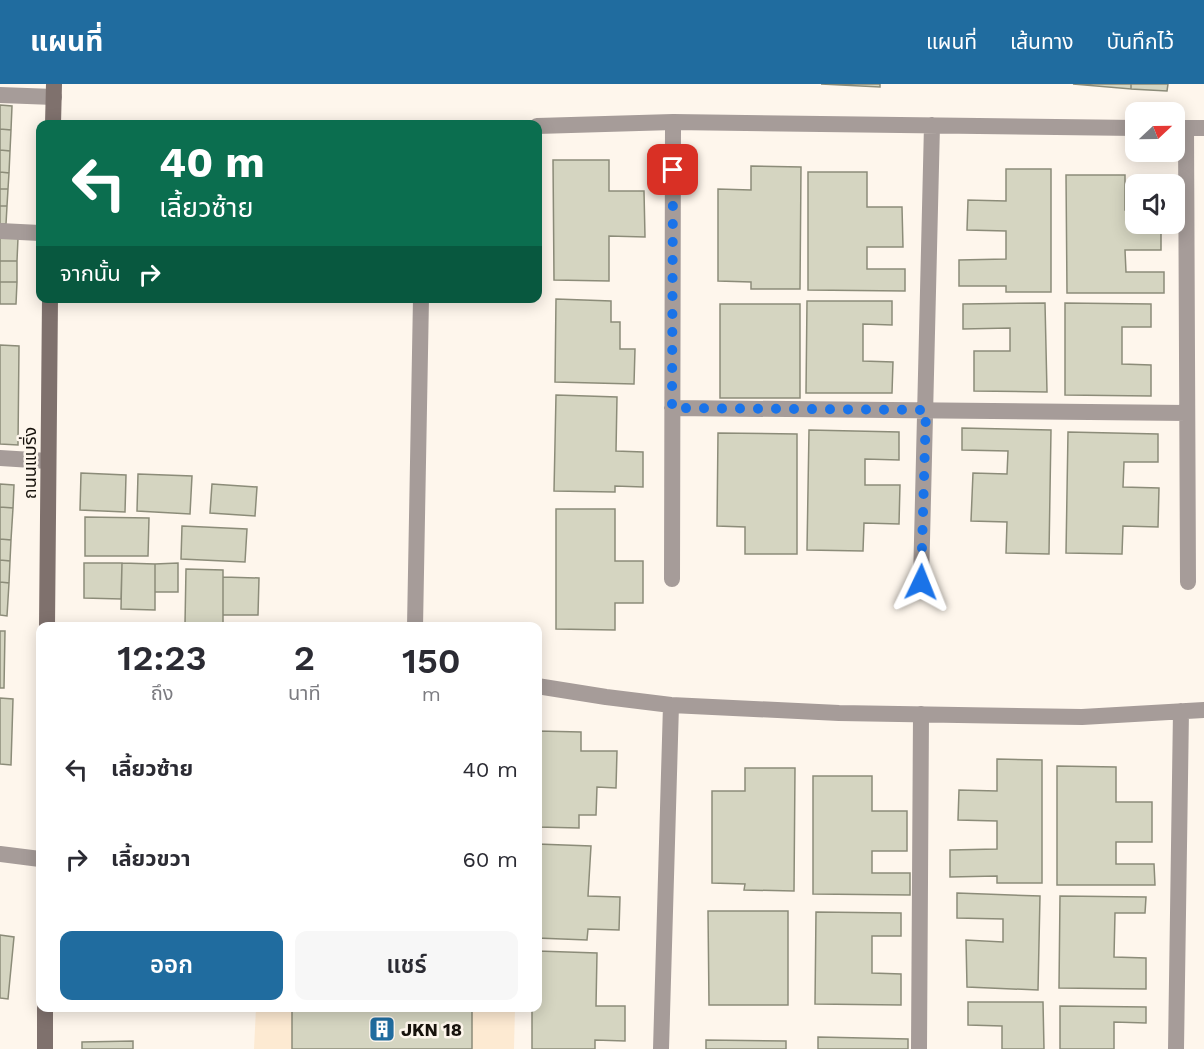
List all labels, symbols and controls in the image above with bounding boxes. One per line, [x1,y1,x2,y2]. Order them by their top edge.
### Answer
text: แผนที่ [30,25,103,58]
text: แผนที่ [926,29,977,54]
text: เส้นทาง [1010,29,1074,54]
text: บันทึกไว้ [1107,29,1174,54]
north arrow [1125,102,1185,162]
map controls [1125,102,1185,234]
text: 40 m [159,138,265,187]
icon: left [60,144,138,222]
pin [647,144,698,195]
icon: arrive [656,153,689,186]
button: sound [1125,174,1185,234]
text: เลี้ยวซ้าย [159,192,253,224]
icon: right [133,258,166,291]
text: จากนั้น [60,261,121,286]
street label: ถนนแบริ่ง [18,427,40,499]
position arrow [889,550,953,614]
text: 12:23 [117,637,207,679]
text: 2 [294,637,315,679]
text: 150 [402,640,461,682]
text: ถึง [151,681,173,705]
text: นาที [288,681,321,705]
text: m [422,682,441,706]
icon: left [60,753,93,786]
text: เลี้ยวซ้าย [111,756,193,781]
text: 40 m [462,757,518,782]
icon: right [60,843,93,876]
text: เลี้ยวขวา [111,846,191,871]
text: 60 m [462,847,518,872]
button: ออก [60,931,283,1000]
button: แชร์ [295,931,518,1000]
building icon: JKN 18 [367,1014,397,1044]
place label: JKN 18 [401,1019,462,1040]

